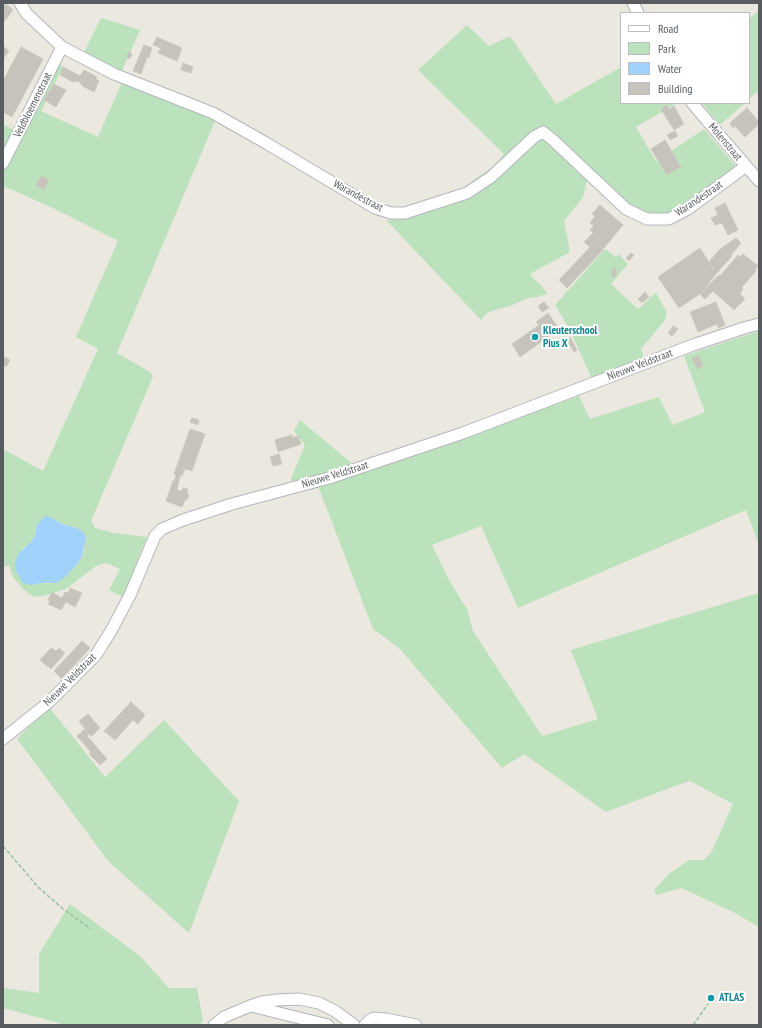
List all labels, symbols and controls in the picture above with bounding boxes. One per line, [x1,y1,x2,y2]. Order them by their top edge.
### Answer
legend [620,12,750,104]
text: Road [658,21,678,36]
text: Park [658,41,676,56]
text: Water [658,61,682,76]
street label: Veldbloemenstraat [11,70,55,140]
text: Building [658,81,693,96]
street label: Molenstraat [705,120,745,164]
street label: Warandestraat [331,177,385,215]
street label: Warandestraat [673,178,725,220]
place label: Kleuterschool Pius X [543,324,597,350]
marker: Kleuterschool Pius X [530,332,540,342]
street label: Nieuwe Veldstraat [605,346,675,384]
street label: Nieuwe Veldstraat [300,459,370,491]
street label: Nieuwe Veldstraat [41,651,99,709]
place label: ATLAS [719,991,744,1005]
marker: ATLAS [706,993,716,1003]

